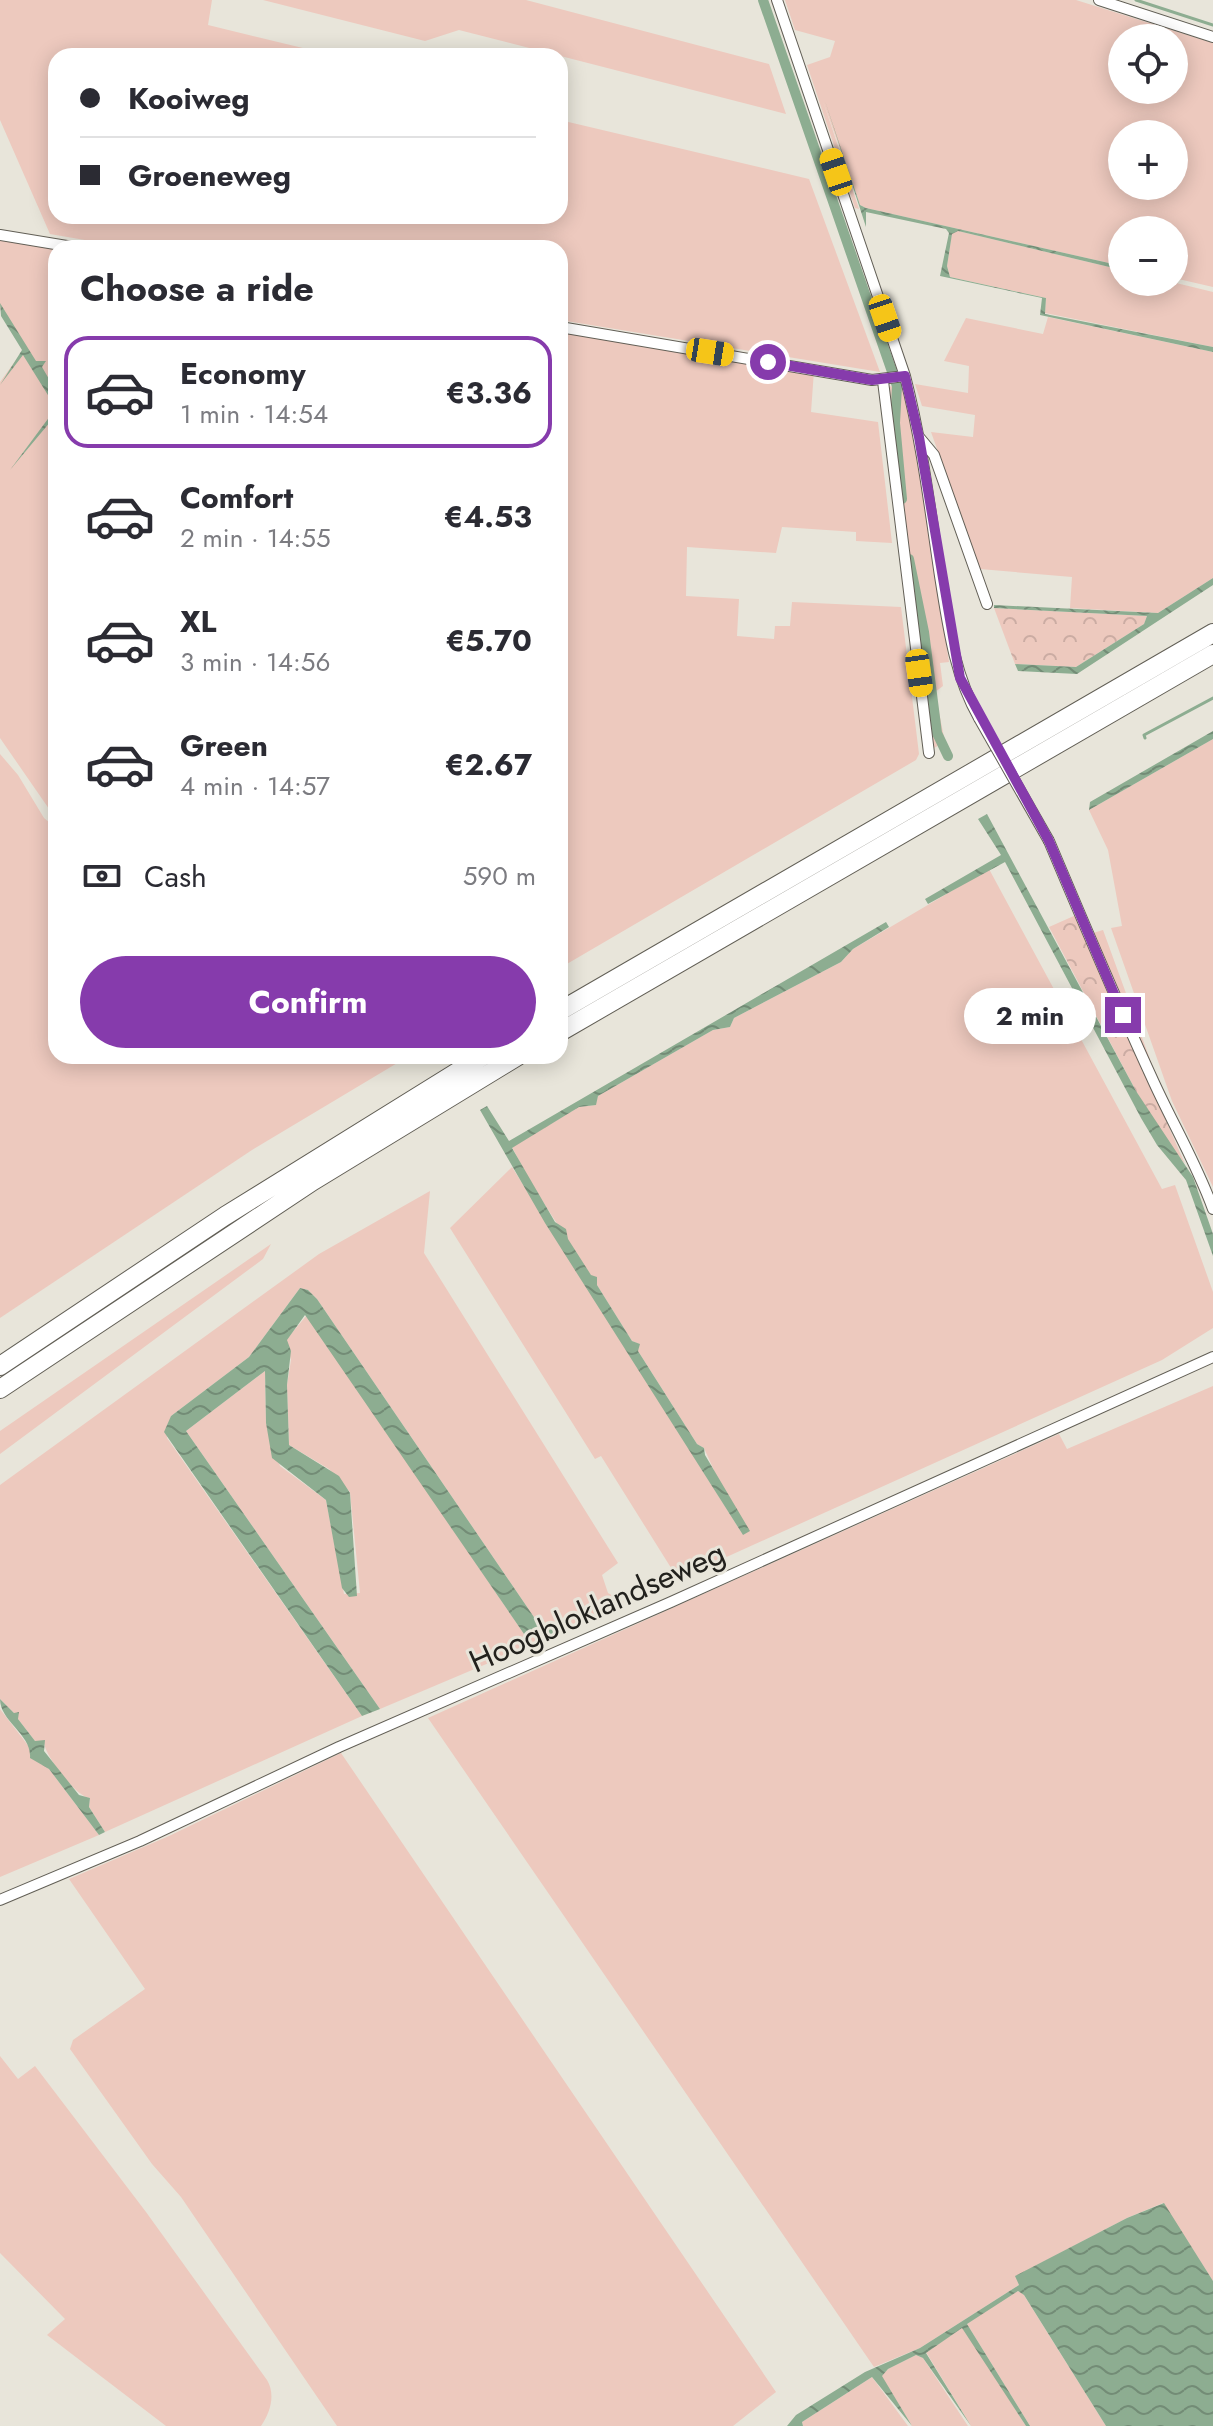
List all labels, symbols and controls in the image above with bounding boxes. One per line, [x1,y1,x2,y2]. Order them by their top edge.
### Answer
map controls [1108,24,1188,296]
button: locate [1108,24,1188,104]
text: Kooiweg [128,77,250,120]
button: + [1108,120,1188,200]
car [817,145,855,199]
text: Groeneweg [128,154,291,197]
button: − [1108,216,1188,296]
text: Choose a ride [80,262,314,314]
car [866,291,904,345]
car [684,336,736,368]
route start [750,344,786,380]
text: Economy [180,352,306,395]
icon: car [84,356,156,428]
text: €3.36 [446,371,532,414]
text: 1 min · 14:54 [180,395,328,433]
text: Comfort [180,476,293,519]
icon: car [84,480,156,552]
text: €4.53 [444,495,532,538]
text: 2 min · 14:55 [180,519,331,557]
text: XL [180,600,216,643]
icon: car [84,604,156,676]
text: €5.70 [445,619,532,662]
text: 3 min · 14:56 [180,643,330,681]
car [904,648,934,698]
text: Green [180,724,268,767]
icon: car [84,728,156,800]
text: €2.67 [445,743,532,786]
text: 4 min · 14:57 [180,767,330,805]
icon: cash [80,854,124,898]
text: Cash [144,855,207,898]
text: 590 m [463,857,536,895]
button: Confirm [80,956,536,1048]
callout: 2 min [963,987,1095,1043]
text: 2 min [996,997,1064,1035]
route end [1105,997,1141,1033]
street label: Hoogbloklandseweg [462,1530,732,1684]

